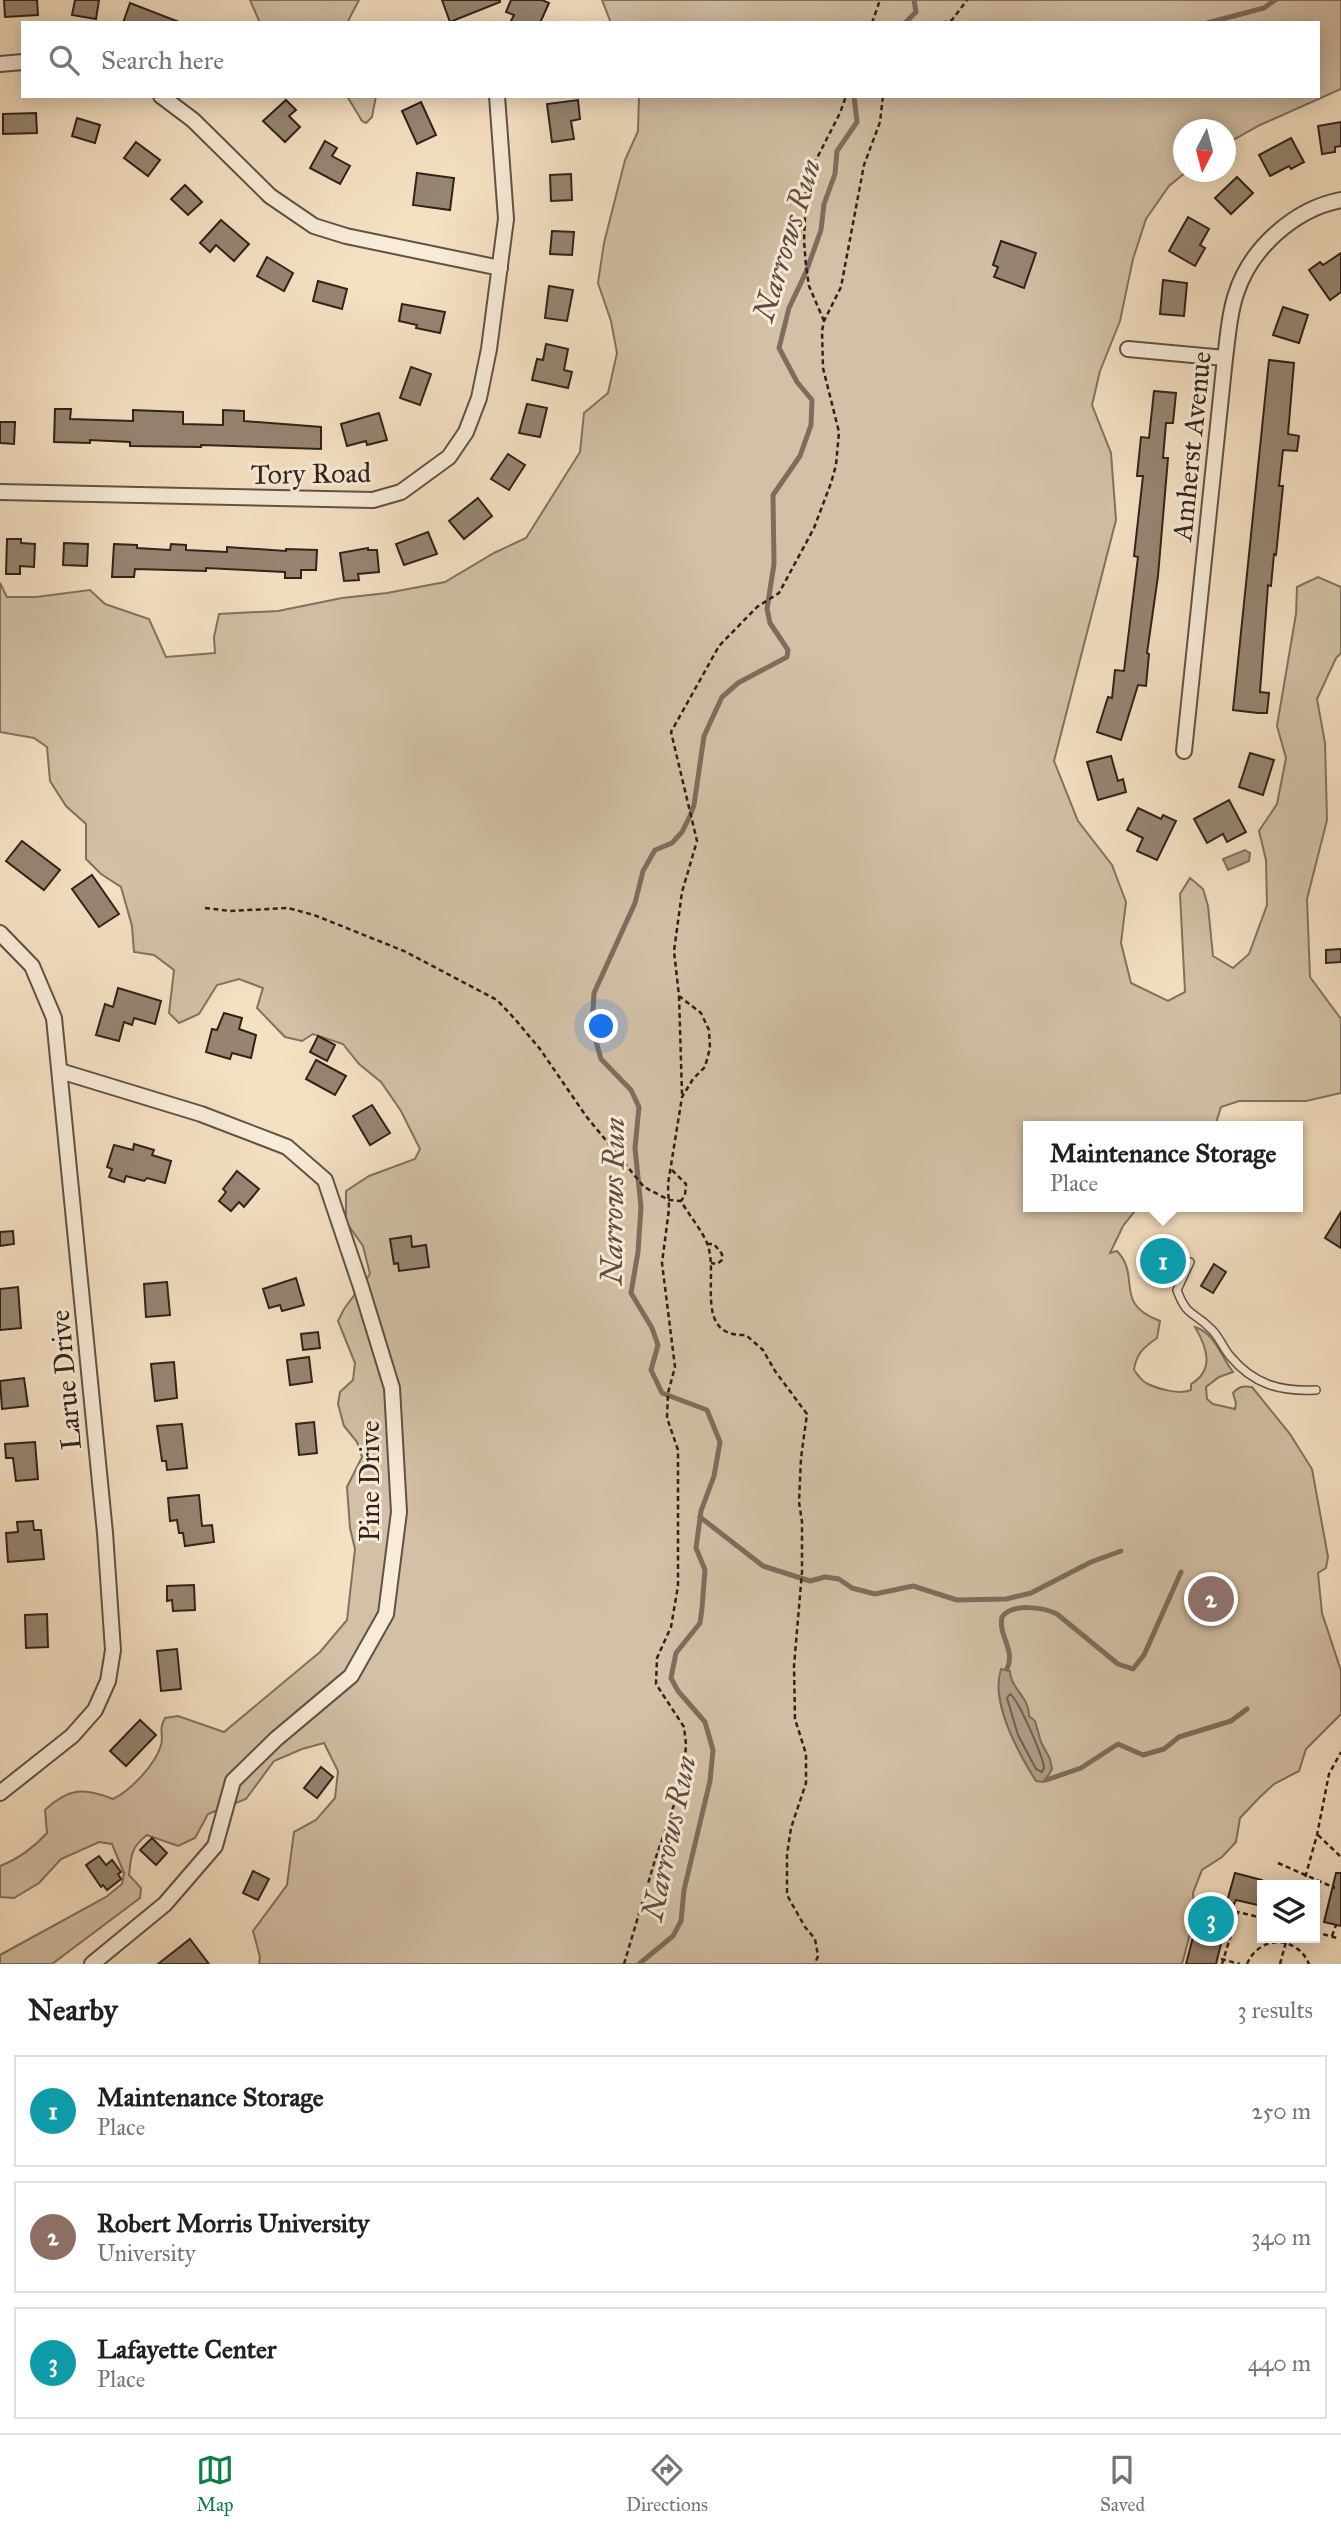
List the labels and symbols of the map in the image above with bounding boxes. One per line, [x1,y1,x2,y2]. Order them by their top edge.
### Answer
north arrow [1173,119,1236,182]
water label: Narrows Run [745,154,829,327]
street label: Amherst Avenue [1164,350,1219,543]
street label: Tory Road [251,455,372,492]
your location [584,1009,618,1043]
water label: Narrows Run [594,1117,632,1287]
pin: 1 [1140,1235,1186,1287]
street label: Larue Drive [42,1308,89,1451]
street label: Pine Drive [352,1420,387,1542]
pin: 2 [1188,1573,1234,1625]
water label: Narrows Run [634,1752,704,1925]
pin: 3 [1188,1893,1234,1945]

